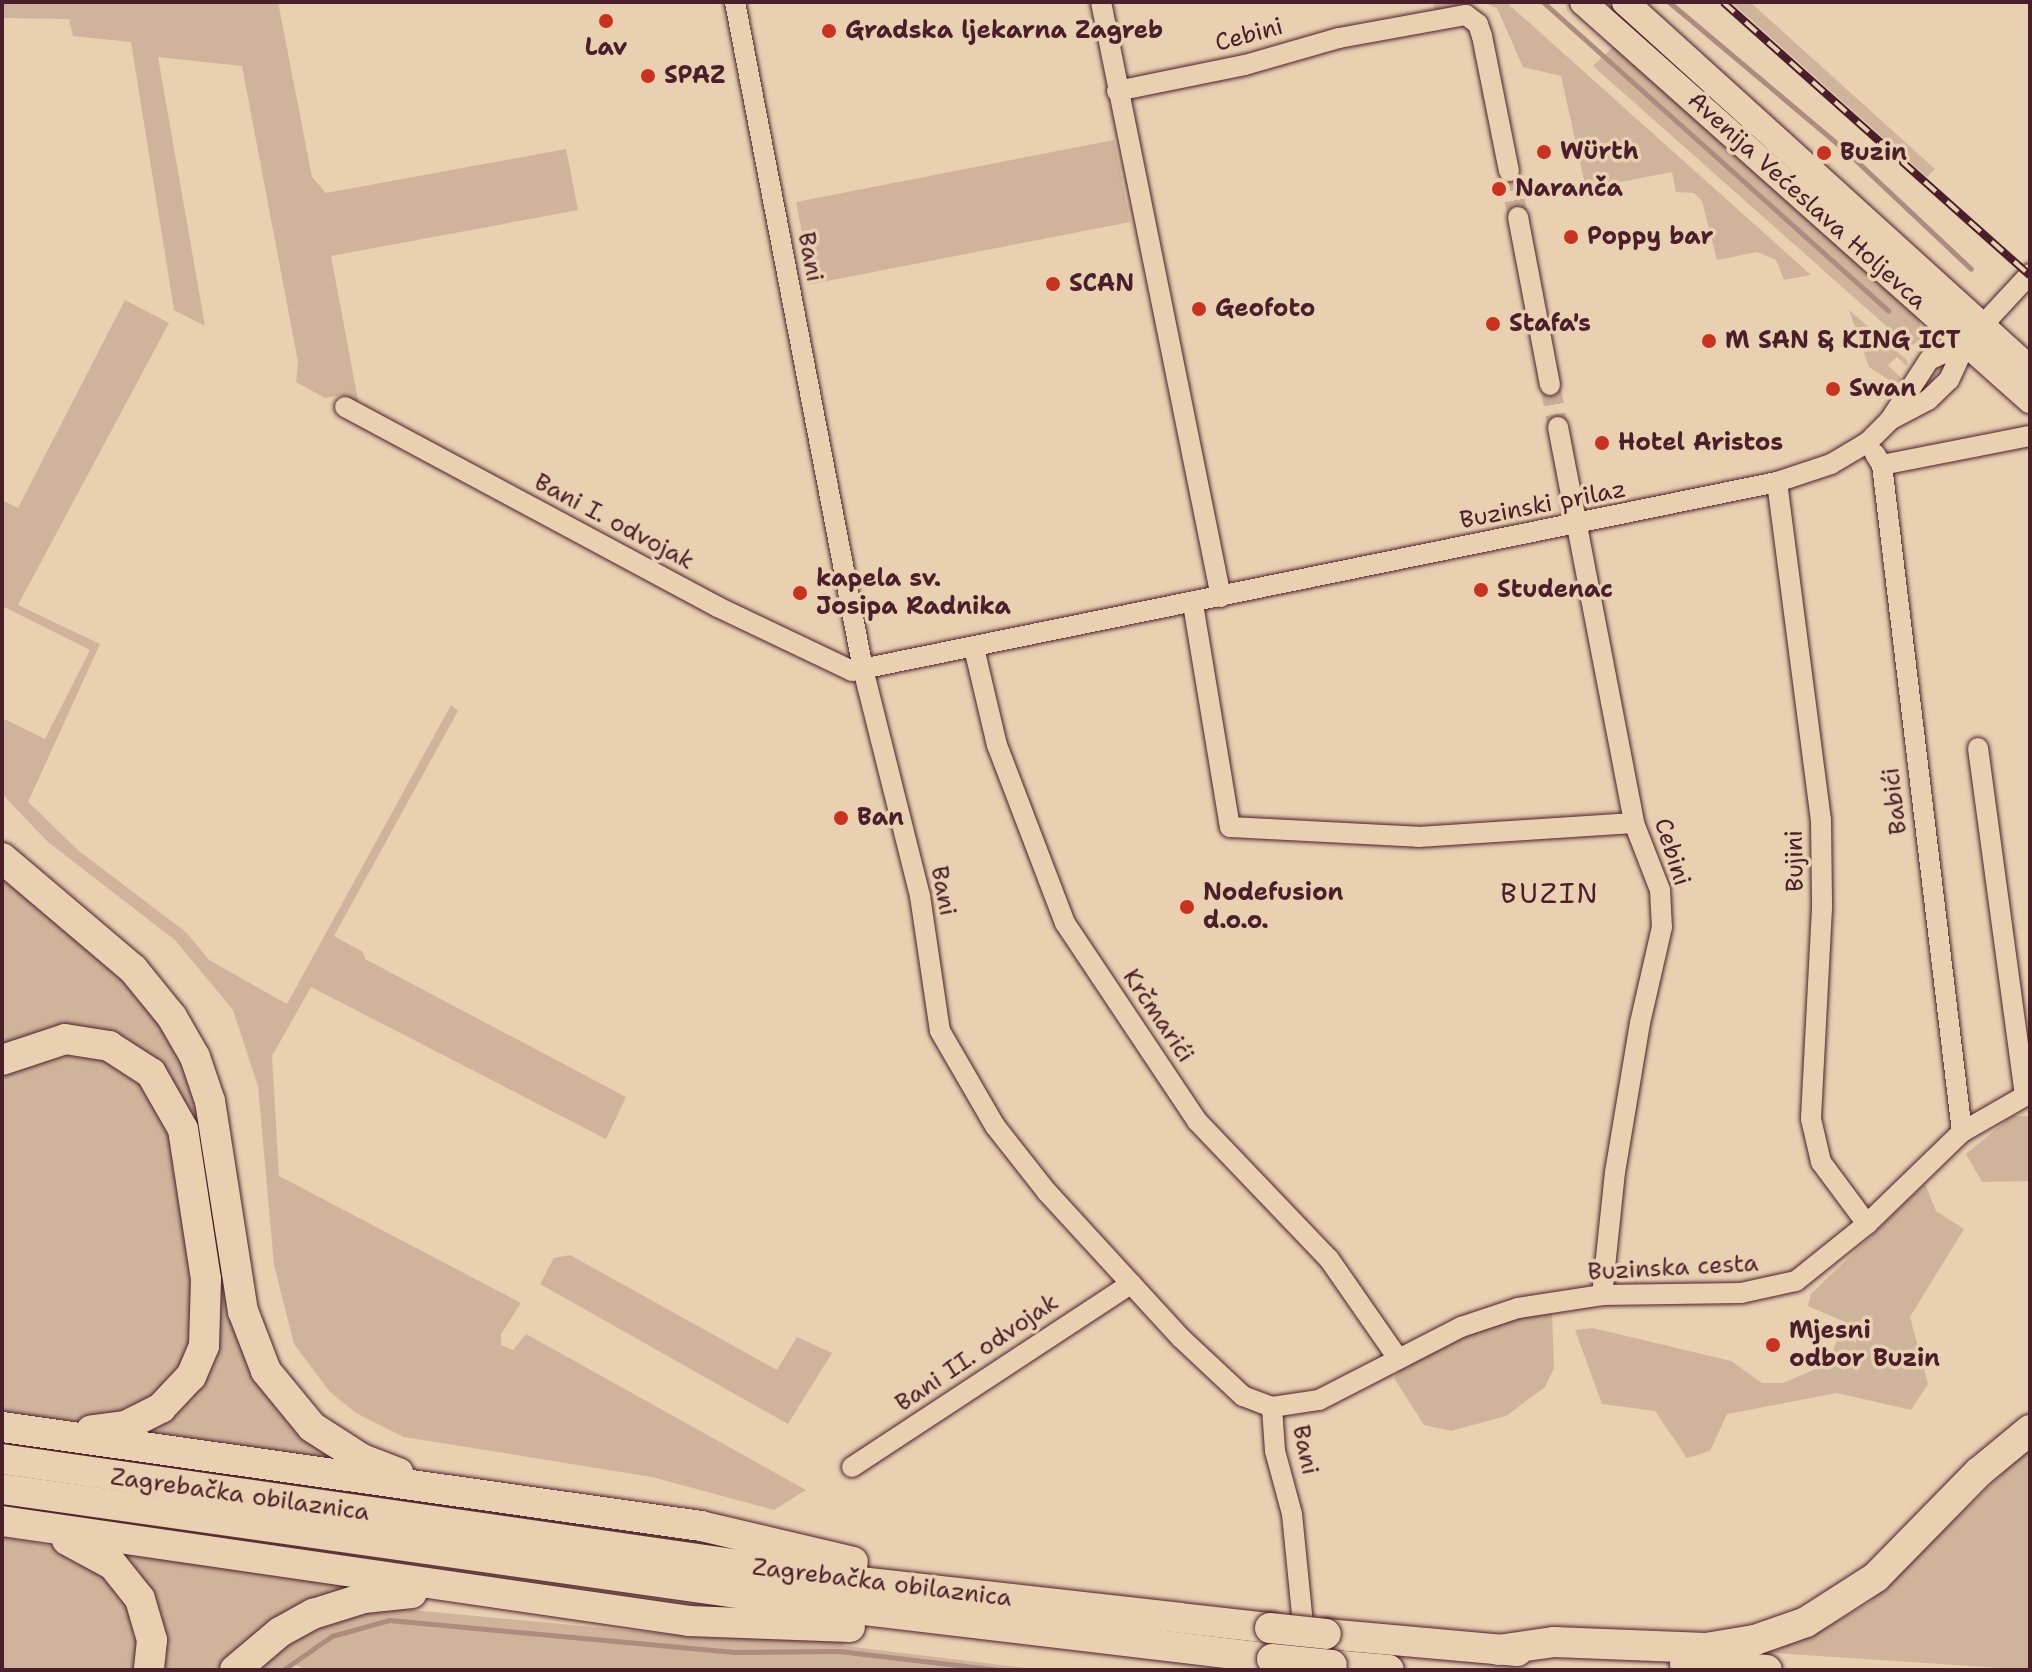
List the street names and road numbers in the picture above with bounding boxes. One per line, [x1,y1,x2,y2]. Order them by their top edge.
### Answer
street label: Cebini [1212,12,1286,58]
street label: Avenija Većeslava Holjevca [1682,86,1932,316]
street label: Bani [791,230,829,284]
street label: Bani I. odvojak [529,468,699,576]
street label: Buzinski prilaz [1457,475,1629,535]
street label: Babići [1877,766,1913,836]
street label: Cebini [1648,815,1696,889]
street label: Bujini [1780,830,1810,892]
street label: Bani [924,864,962,918]
street label: Krčmarići [1116,964,1200,1068]
street label: Buzinska cesta [1587,1249,1759,1287]
street label: Bani II. odvojak [890,1288,1064,1418]
street label: Bani [1286,1423,1324,1477]
street label: Zagrebačka obilaznica [109,1463,371,1527]
street label: Zagrebačka obilaznica [751,1553,1013,1613]

